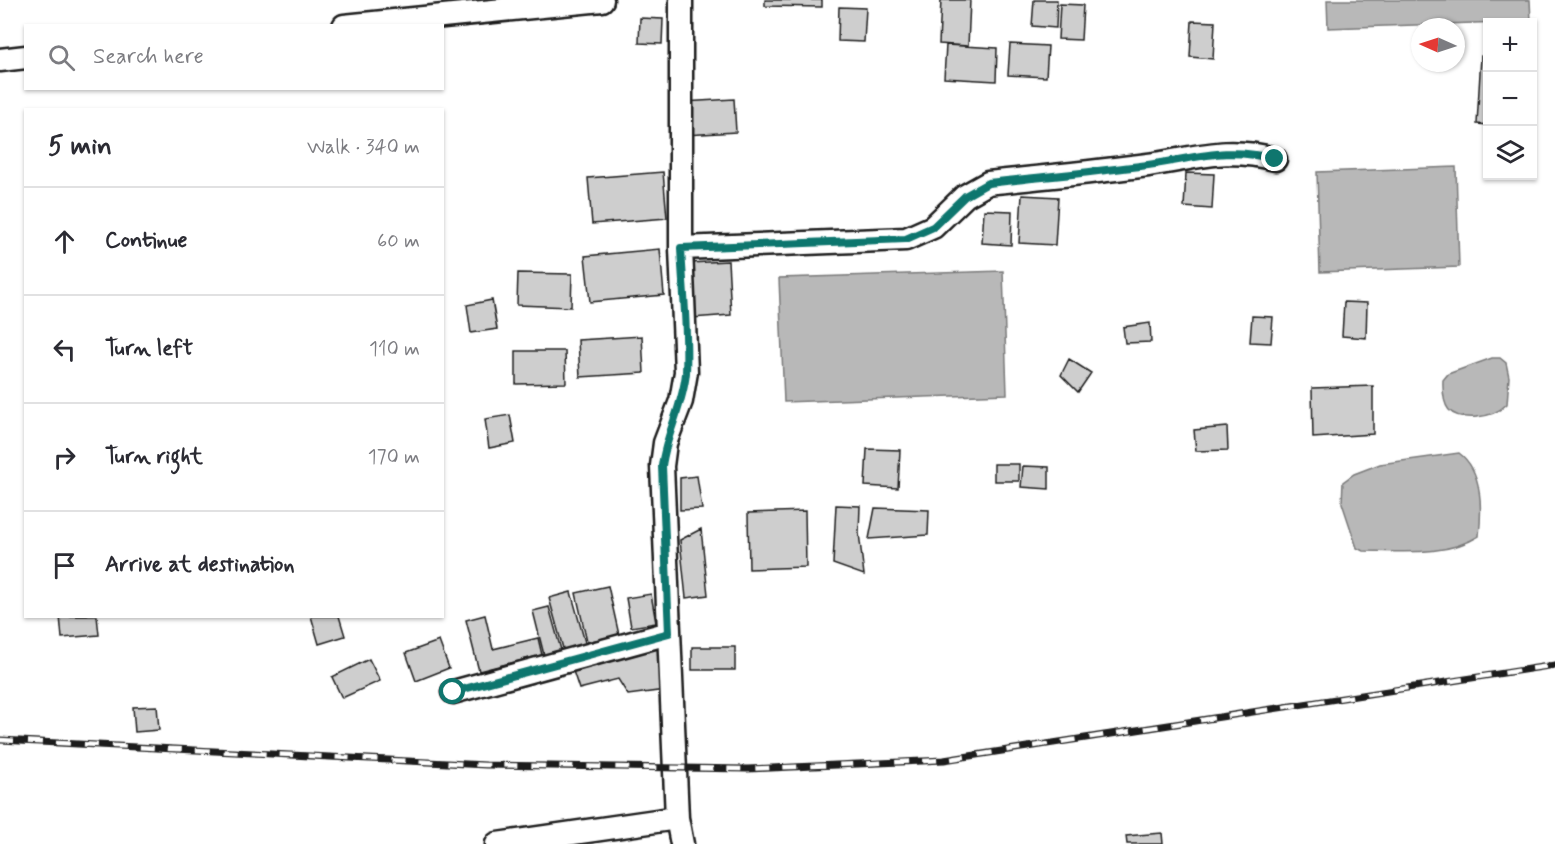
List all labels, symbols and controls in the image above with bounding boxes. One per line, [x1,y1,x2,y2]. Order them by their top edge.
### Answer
north arrow [1411,18,1465,72]
map controls [1483,18,1537,180]
button: + [1483,18,1537,72]
search box [24,24,444,90]
icon: search [45,41,78,74]
text: Search here [93,43,204,71]
button: − [1483,72,1537,126]
button: layers [1483,126,1537,180]
text: 5 min [48,130,112,164]
text: Walk · 340 m [307,134,420,161]
route end [1261,145,1287,171]
icon: ahead [48,225,81,258]
text: Continue [105,227,187,255]
text: 60 m [377,228,420,255]
icon: left [48,333,81,366]
text: Turn left [105,335,193,363]
text: 110 m [369,336,420,363]
icon: right [48,441,81,474]
text: Turn right [105,443,203,471]
text: 170 m [368,444,420,471]
icon: arrive [48,549,81,582]
text: Arrive at destination [105,551,295,579]
route start [439,678,465,704]

